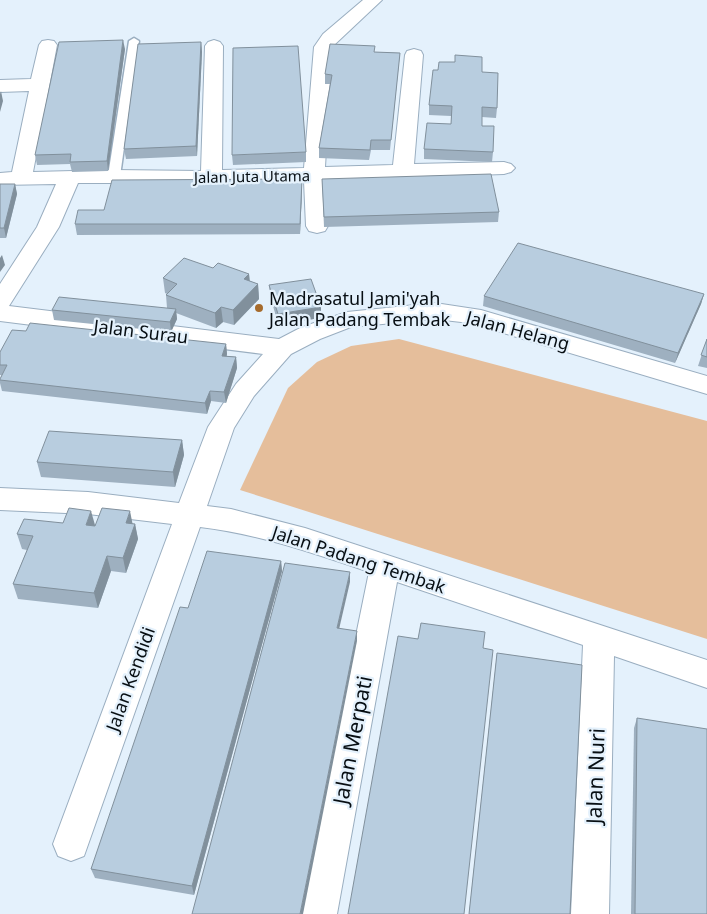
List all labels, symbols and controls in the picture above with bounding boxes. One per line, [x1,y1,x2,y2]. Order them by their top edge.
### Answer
street label: Jalan Juta Utama [192,165,310,187]
place label: Madrasatul Jami'yah Jalan Padang Tembak [267,286,450,331]
marker: Madrasatul Jami'yah Jalan Padang Tembak [253,302,265,314]
street label: Jalan Helang [462,304,572,355]
street label: Jalan Surau [90,313,190,349]
street label: Jalan Padang Tembak [267,519,449,599]
street label: Jalan Kendidi [99,623,160,736]
street label: Jalan Merpati [325,673,378,809]
street label: Jalan Nuri [579,727,611,827]

